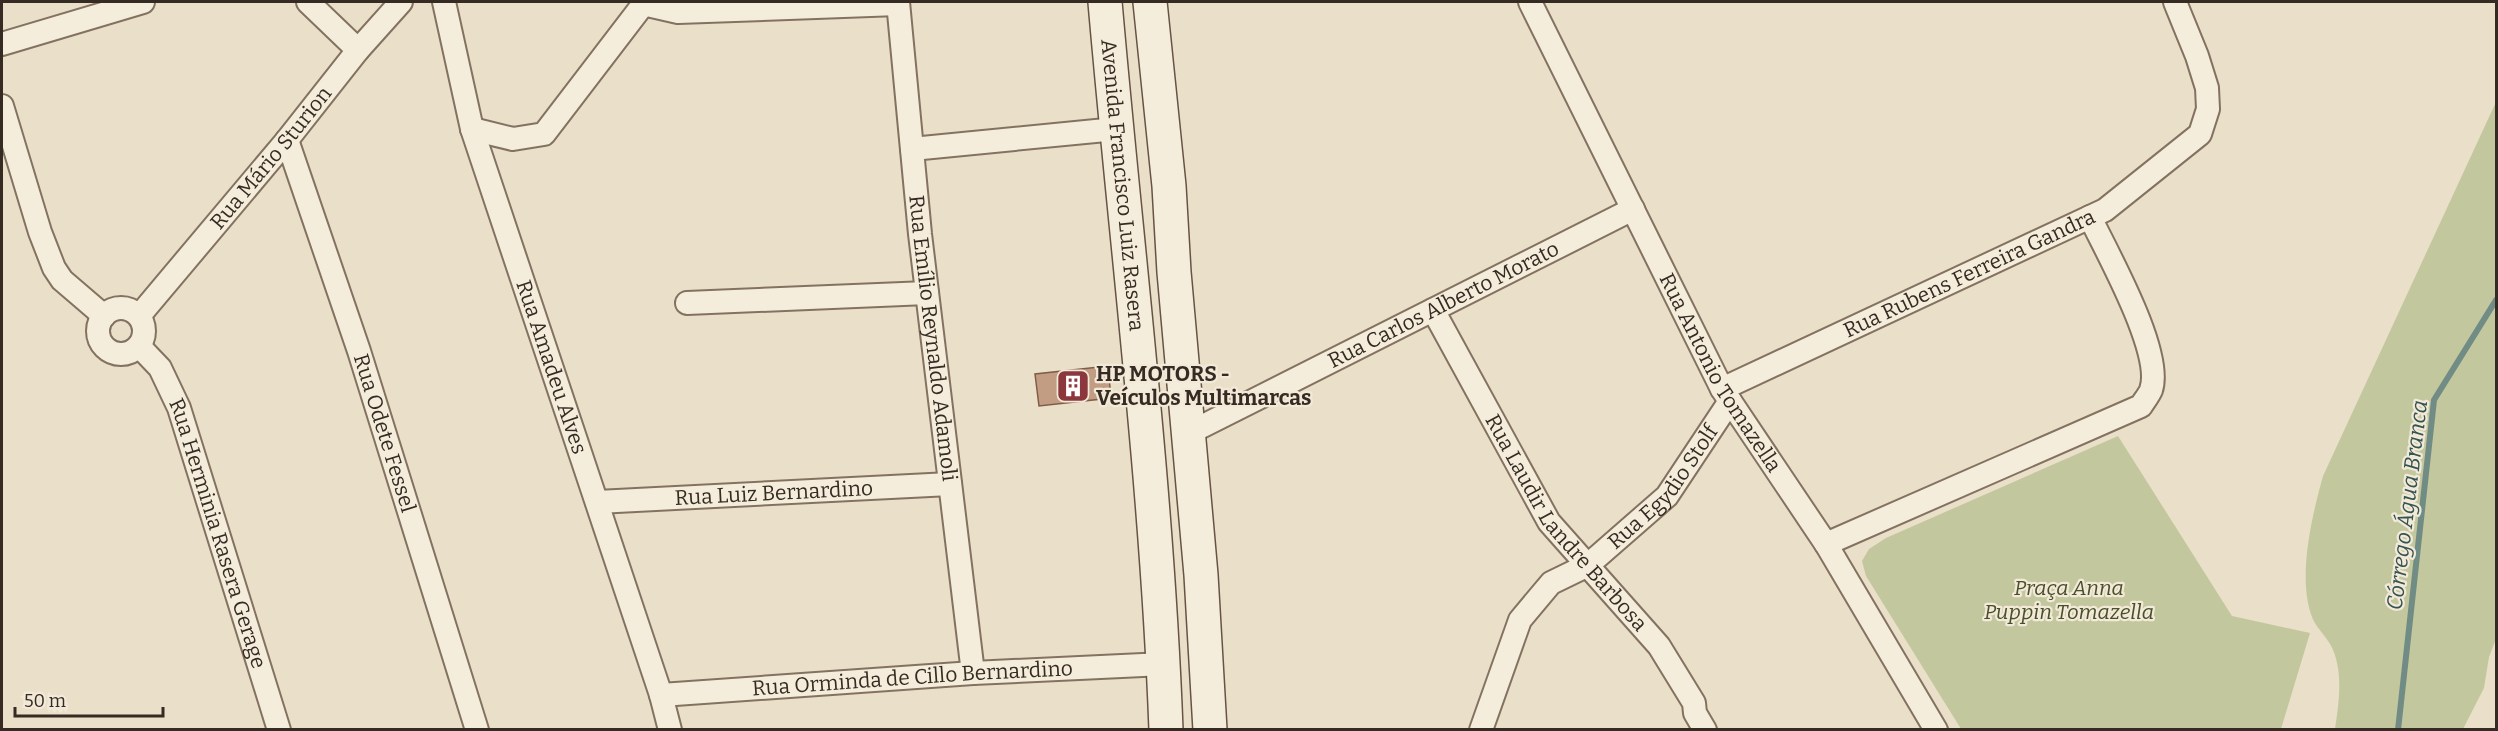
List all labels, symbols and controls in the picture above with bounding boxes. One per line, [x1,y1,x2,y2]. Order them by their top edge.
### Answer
street label: Avenida Francisco Luiz Rasera [1095,38,1150,333]
street label: Rua Mário Sturion [205,81,337,235]
street label: Rua Emílio Reynaldo Adamoli [903,194,963,483]
street label: Rua Rubens Ferreira Gandra [1839,203,2100,343]
street label: Rua Carlos Alberto Morato [1324,236,1563,374]
street label: Rua Antonio Tomazella [1654,269,1787,478]
street label: Rua Amadeu Alves [510,277,593,457]
street label: Rua Odete Fessel [348,351,421,516]
place label: HP MOTORS - Veículos Multimarcas [1096,361,1311,411]
building icon: HP MOTORS - Veículos Multimarcas [1055,368,1091,404]
street label: Rua Herminia Rasera Gerage [163,394,272,672]
water label: Córrego Água Branca [2381,398,2433,612]
street label: Rua Laudir Landre Barbosa [1480,410,1653,637]
street label: Rua Egydio Stolf [1602,419,1724,555]
street label: Rua Luiz Bernardino [674,475,874,511]
park label: Praça Anna Puppin Tomazella [1984,575,2154,625]
street label: Rua Orminda de Cillo Bernardino [751,655,1073,702]
scale bar [15,680,164,718]
text: 50 m [24,690,66,712]

